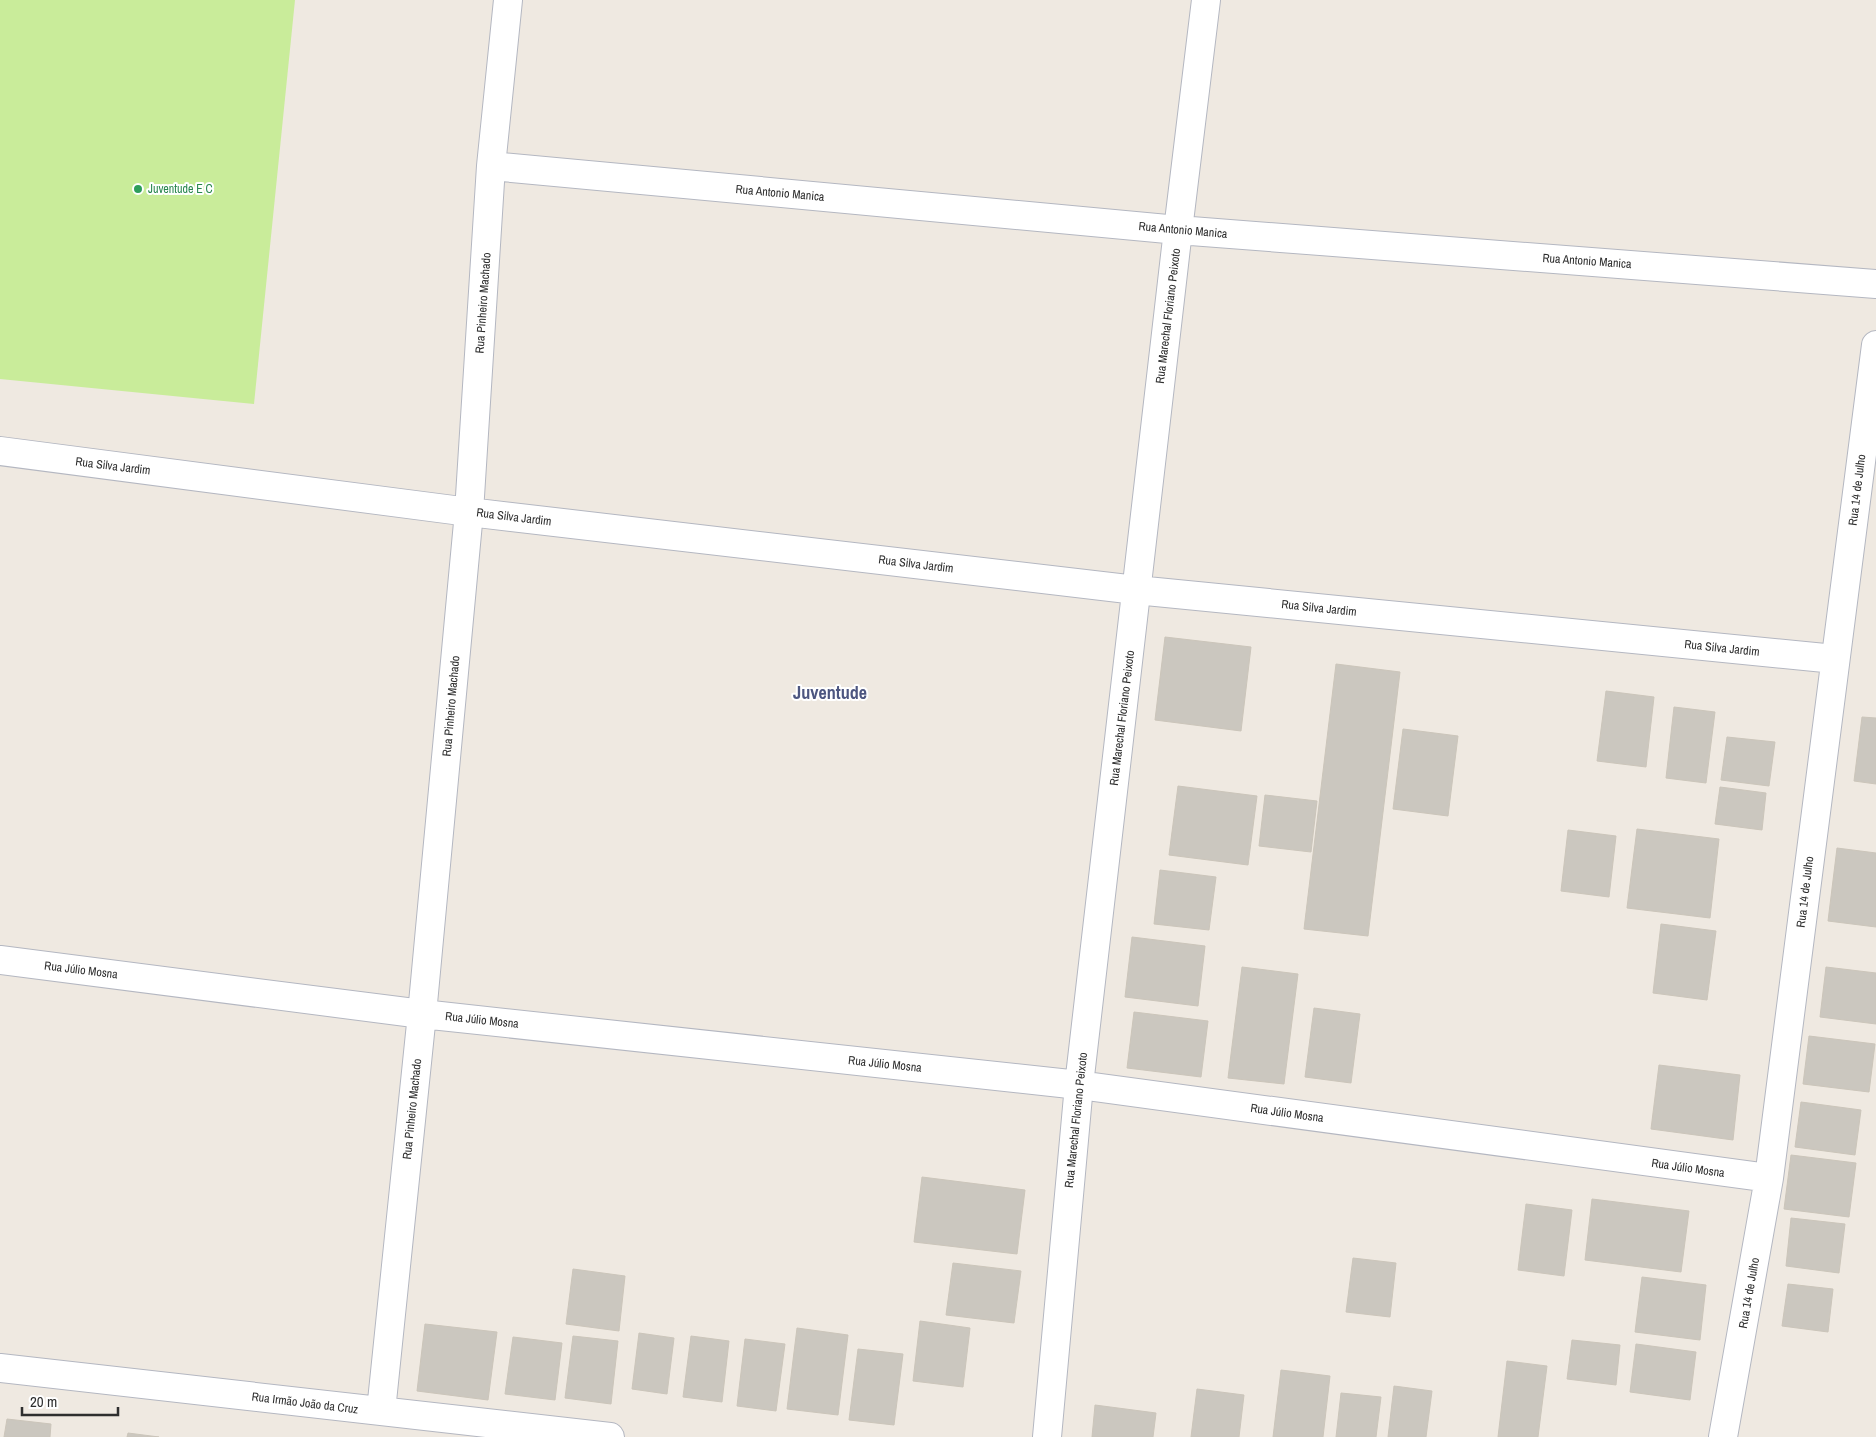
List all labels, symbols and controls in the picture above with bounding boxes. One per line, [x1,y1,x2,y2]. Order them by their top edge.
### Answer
place label: Juventude E C [148,181,213,197]
street label: Rua Antonio Manica [735,181,826,205]
marker: Juventude E C [132,183,144,195]
street label: Rua Antonio Manica [1138,218,1229,242]
street label: Rua Marechal Floriano Peixoto [1152,247,1184,385]
street label: Rua Antonio Manica [1542,250,1633,272]
street label: Rua Pinheiro Machado [471,252,495,354]
street label: Rua Silva Jardim [75,453,151,479]
street label: Rua 14 de Julho [1845,453,1869,527]
street label: Rua Silva Jardim [476,504,552,530]
street label: Rua Silva Jardim [878,551,954,577]
street label: Rua Silva Jardim [1281,596,1357,620]
street label: Rua Silva Jardim [1684,636,1760,660]
street label: Rua Marechal Floriano Peixoto [1106,649,1138,787]
street label: Rua Pinheiro Machado [439,655,463,757]
district label: Juventude [793,680,867,705]
street label: Rua 14 de Julho [1793,855,1817,929]
street label: Rua Júlio Mosna [43,958,119,983]
street label: Rua Júlio Mosna [444,1008,520,1032]
street label: Rua Marechal Floriano Peixoto [1061,1051,1091,1189]
street label: Rua Júlio Mosna [847,1052,923,1076]
street label: Rua Pinheiro Machado [399,1058,425,1160]
street label: Rua Júlio Mosna [1249,1100,1325,1126]
street label: Rua Júlio Mosna [1650,1155,1726,1181]
street label: Rua 14 de Julho [1735,1256,1763,1330]
scale bar [22,1384,119,1416]
street label: Rua Irmão João da Cruz [251,1389,359,1417]
text: 20 m [30,1391,57,1412]

